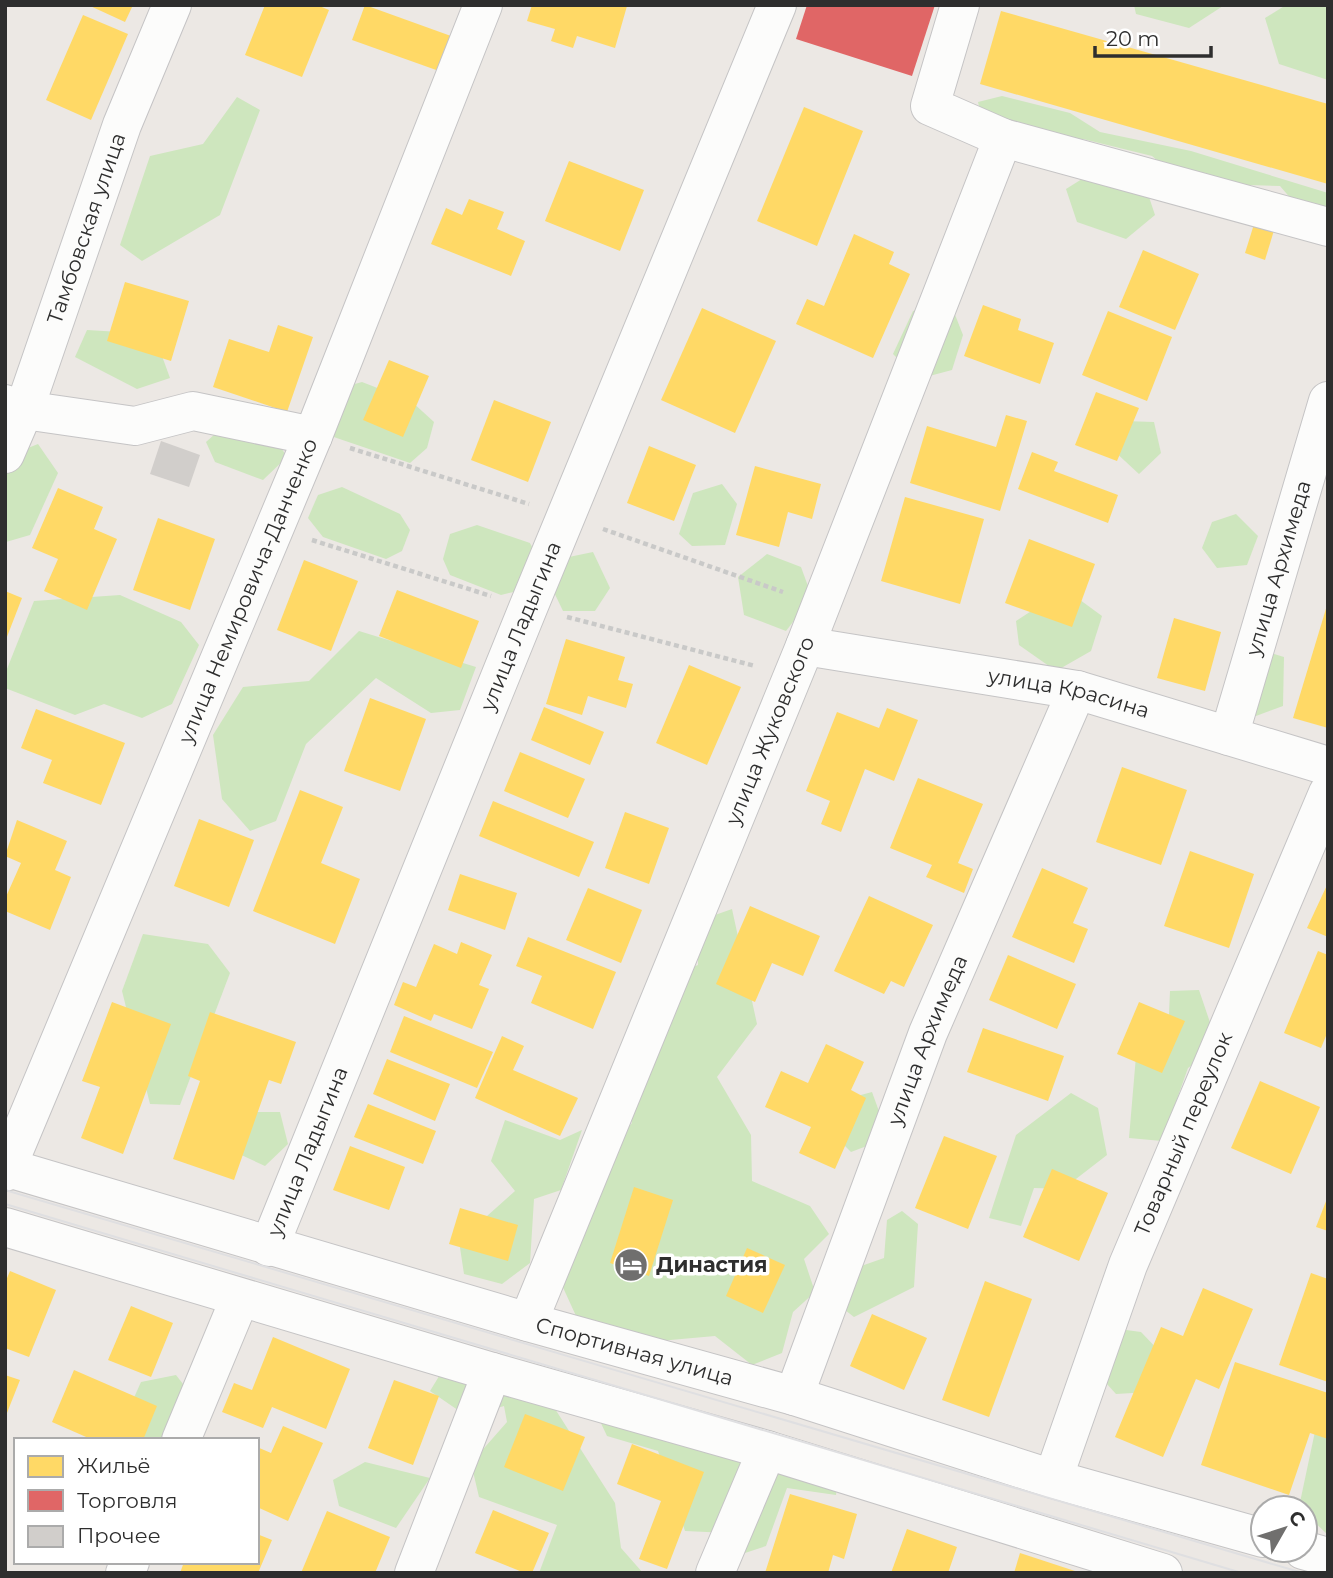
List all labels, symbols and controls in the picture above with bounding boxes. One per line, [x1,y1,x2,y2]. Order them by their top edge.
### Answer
scale bar [1095,14,1210,58]
text: 20 m [1106,26,1160,51]
street label: Тамбовская улица [42,129,130,327]
street label: улица Немировича-Данченко [172,434,323,748]
street label: улица Архимеда [1240,477,1316,660]
street label: улица Ладыгина [474,537,566,715]
street label: улица Жуковского [720,633,820,829]
street label: улица Красина [985,663,1152,723]
street label: улица Архимеда [882,951,972,1130]
street label: Товарный переулок [1129,1028,1237,1240]
street label: улица Ладыгина [261,1063,353,1241]
hotel icon: Династия [612,1246,650,1284]
place label: Династия [656,1252,767,1277]
street label: Спортивная улица [533,1312,736,1391]
legend [14,1438,259,1564]
text: Жильё [77,1453,151,1478]
text: Торговля [77,1488,178,1513]
north arrow [1249,1494,1319,1564]
text: С [1284,1506,1310,1531]
text: Прочее [77,1523,161,1548]

